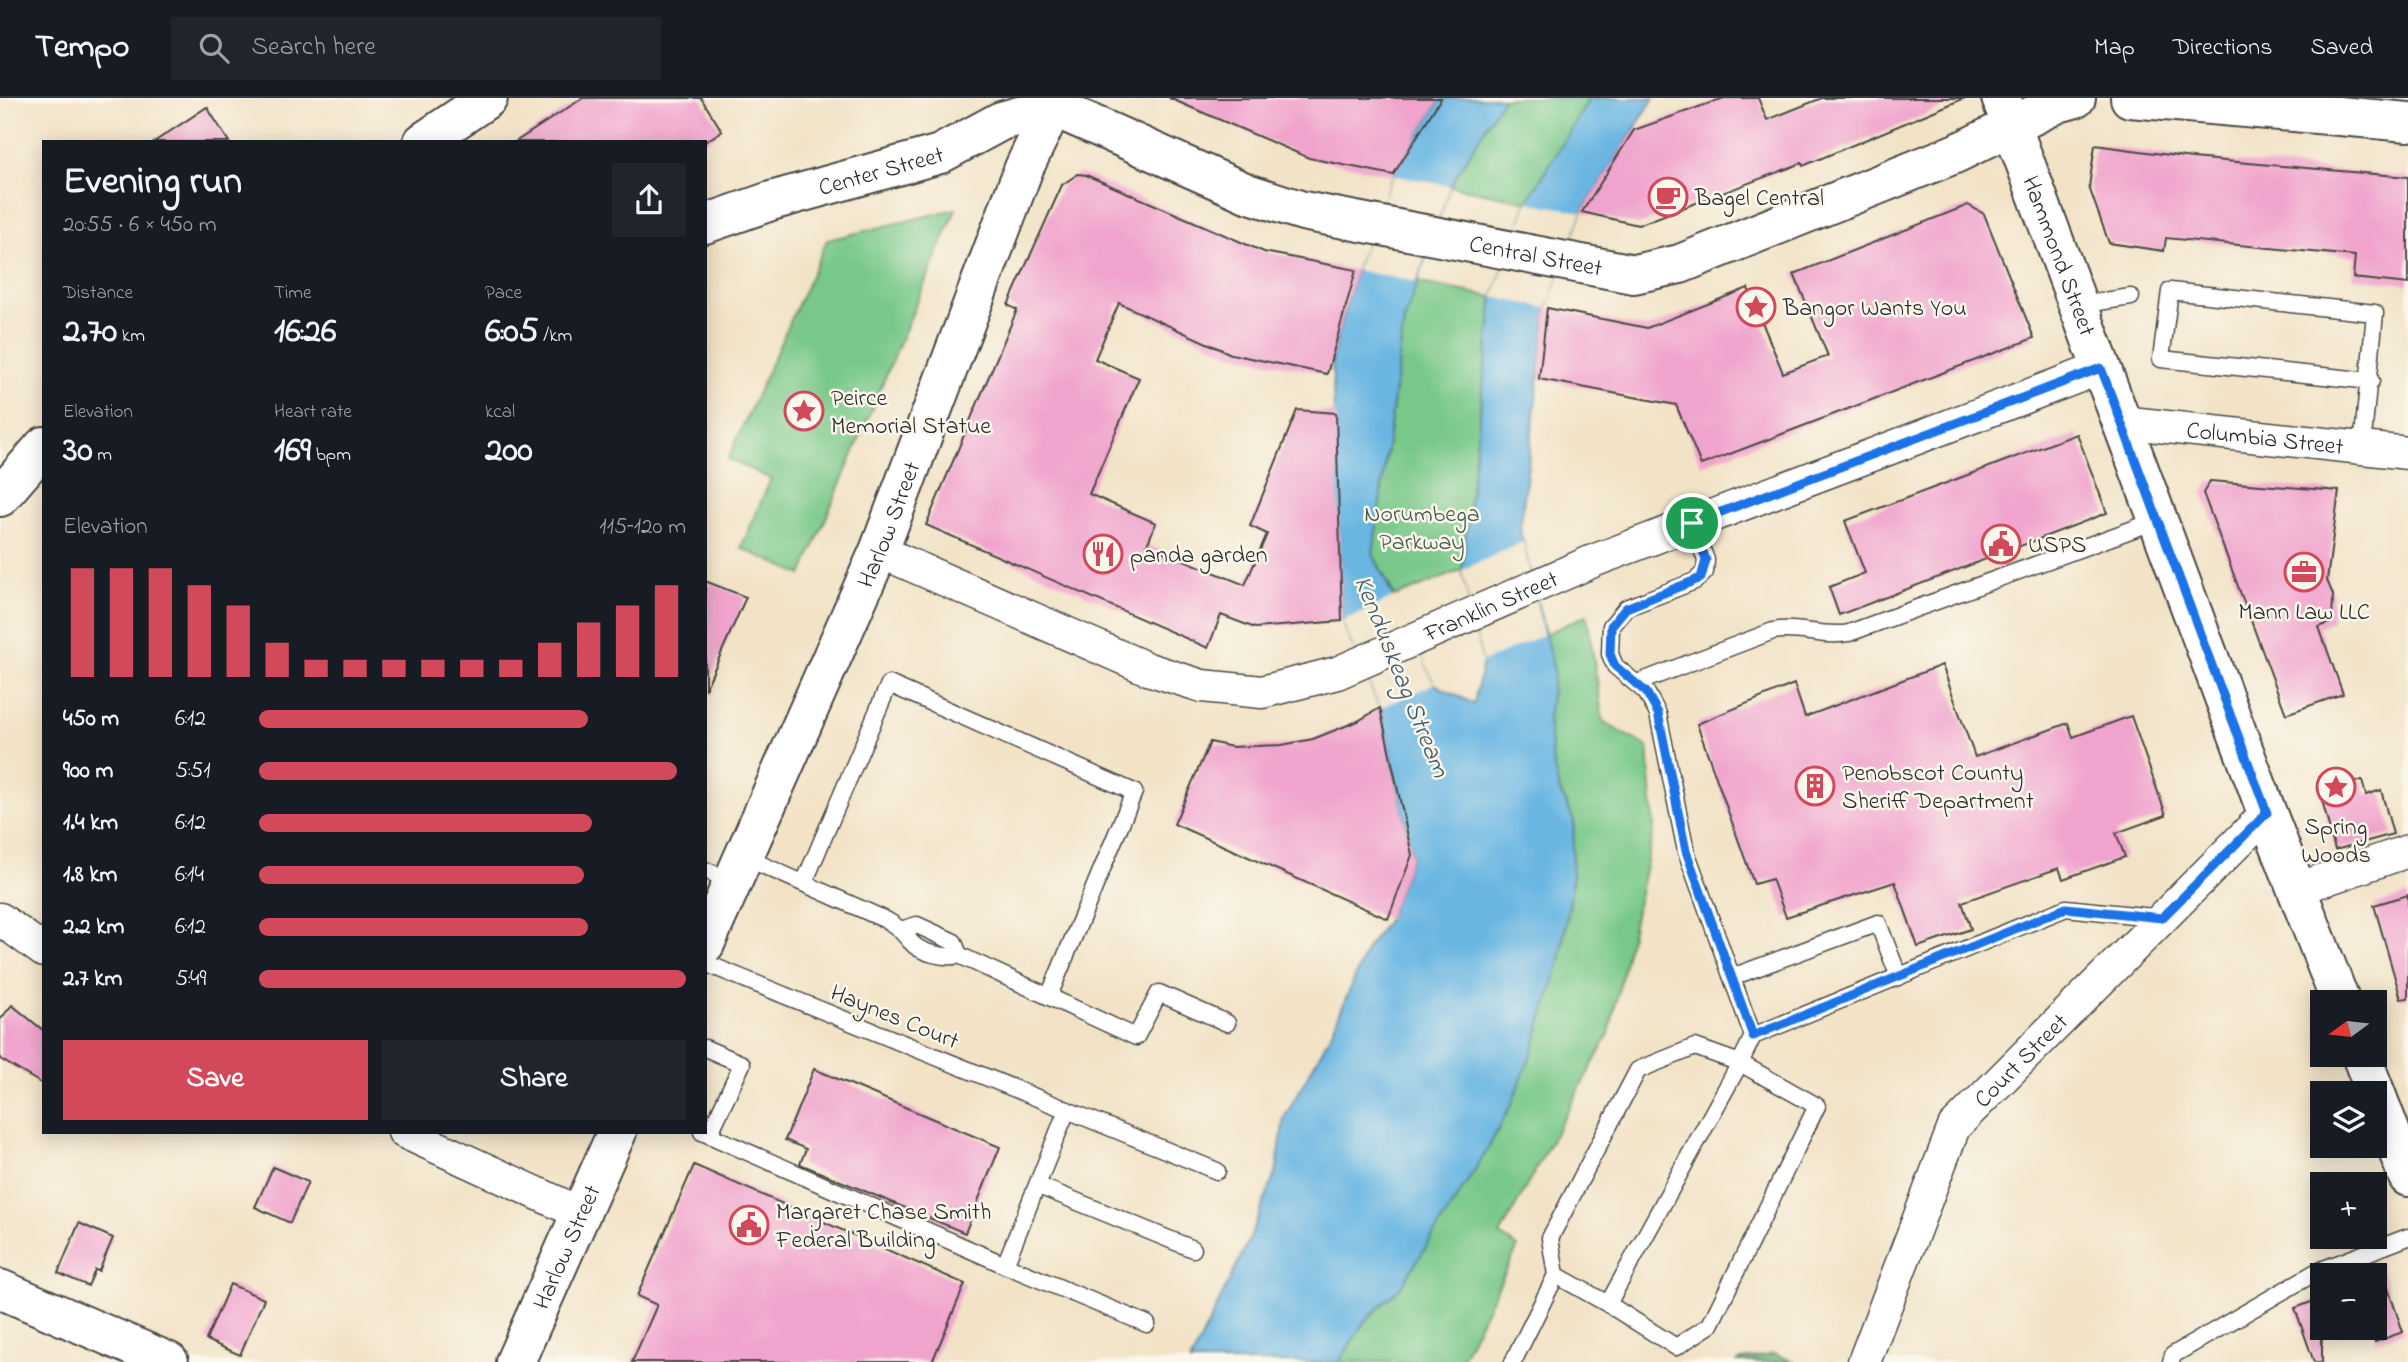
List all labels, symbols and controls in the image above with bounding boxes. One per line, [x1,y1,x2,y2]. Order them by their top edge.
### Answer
search box [171,17,661,80]
text: Tempo [35,24,129,72]
icon: search [195,29,233,67]
text: Search here [251,29,376,67]
text: Map [2094,31,2135,66]
text: Directions [2173,31,2272,66]
text: Saved [2310,31,2373,66]
street label: Center Street [815,139,948,207]
text: Evening run [63,155,242,211]
button: share [612,163,686,237]
street label: Hammond Street [2011,171,2103,341]
cafe icon: Bagel Central [1647,176,1689,218]
place label: Bagel Central [1694,182,1824,217]
text: 20:55 · 6 × 450 m [63,209,217,242]
street label: Central Street [1466,228,1605,288]
text: Distance [63,280,133,307]
text: Time [274,280,312,307]
text: Pace [485,280,522,307]
place icon: Bangor Wants You [1735,286,1777,328]
place label: Bangor Wants You [1782,292,1967,327]
text: 2.70 [63,307,117,358]
text: 16:26 [274,307,336,358]
text: 6:05 [485,307,539,358]
text: km [117,323,145,350]
text: /km [539,323,572,350]
place label: Peirce Memorial Statue [831,382,991,445]
place icon: Peirce Memorial Statue [783,390,825,432]
text: Elevation [63,399,133,426]
text: Heart rate [274,399,352,426]
text: kcal [485,399,515,426]
street label: Columbia Street [2185,414,2345,466]
text: 30 [63,426,93,477]
text: 169 [274,426,311,477]
text: 200 [485,426,533,477]
text: m [93,442,112,469]
text: bpm [311,442,351,469]
street label: Harlow Street [850,457,931,594]
pin [1662,493,1722,553]
park label: Norumbega Parkway [1364,498,1480,562]
icon: arrive [1673,504,1711,542]
text: Elevation [63,511,148,544]
text: 115–120 m [599,511,686,544]
public building icon: USPS [1980,523,2022,565]
place label: USPS [2028,529,2086,564]
restaurant icon: panda garden [1082,533,1124,575]
place label: panda garden [1130,539,1268,574]
office icon: Mann Law LLC [2283,551,2325,593]
street label: Franklin Street [1418,563,1565,653]
water label: Kenduskeag Stream [1342,571,1458,784]
place label: Mann Law LLC [2238,596,2370,631]
text: 450 m [63,703,119,736]
text: 6:12 [175,703,206,736]
text: 900 m [63,755,113,788]
text: 5:51 [175,755,211,788]
place label: Penobscot County Sheriff Department [1842,757,2034,820]
building icon: Penobscot County Sheriff Department [1794,765,1836,807]
place icon: Spring Woods [2315,766,2357,808]
text: 1.4 km [63,807,118,840]
text: 6:12 [175,807,206,840]
place label: Spring Woods [2301,811,2371,874]
text: 1.8 km [63,859,117,892]
text: 6:14 [175,859,204,892]
text: 2.2 km [63,911,124,944]
text: 6:12 [175,911,206,944]
text: 2.7 km [63,963,122,996]
text: 5:49 [175,963,207,996]
street label: Haynes Court [824,977,964,1061]
north arrow [2310,990,2387,1068]
map controls [2310,990,2387,1340]
street label: Court Street [1967,1007,2078,1117]
button: Save [63,1040,368,1120]
button: Share [382,1040,686,1120]
button: layers [2310,1081,2387,1158]
button: + [2310,1172,2387,1249]
street label: Harlow Street [525,1180,611,1316]
place label: Margaret Chase Smith Federal Building [775,1196,991,1259]
public building icon: Margaret Chase Smith Federal Building [728,1204,770,1246]
button: − [2310,1263,2387,1340]

